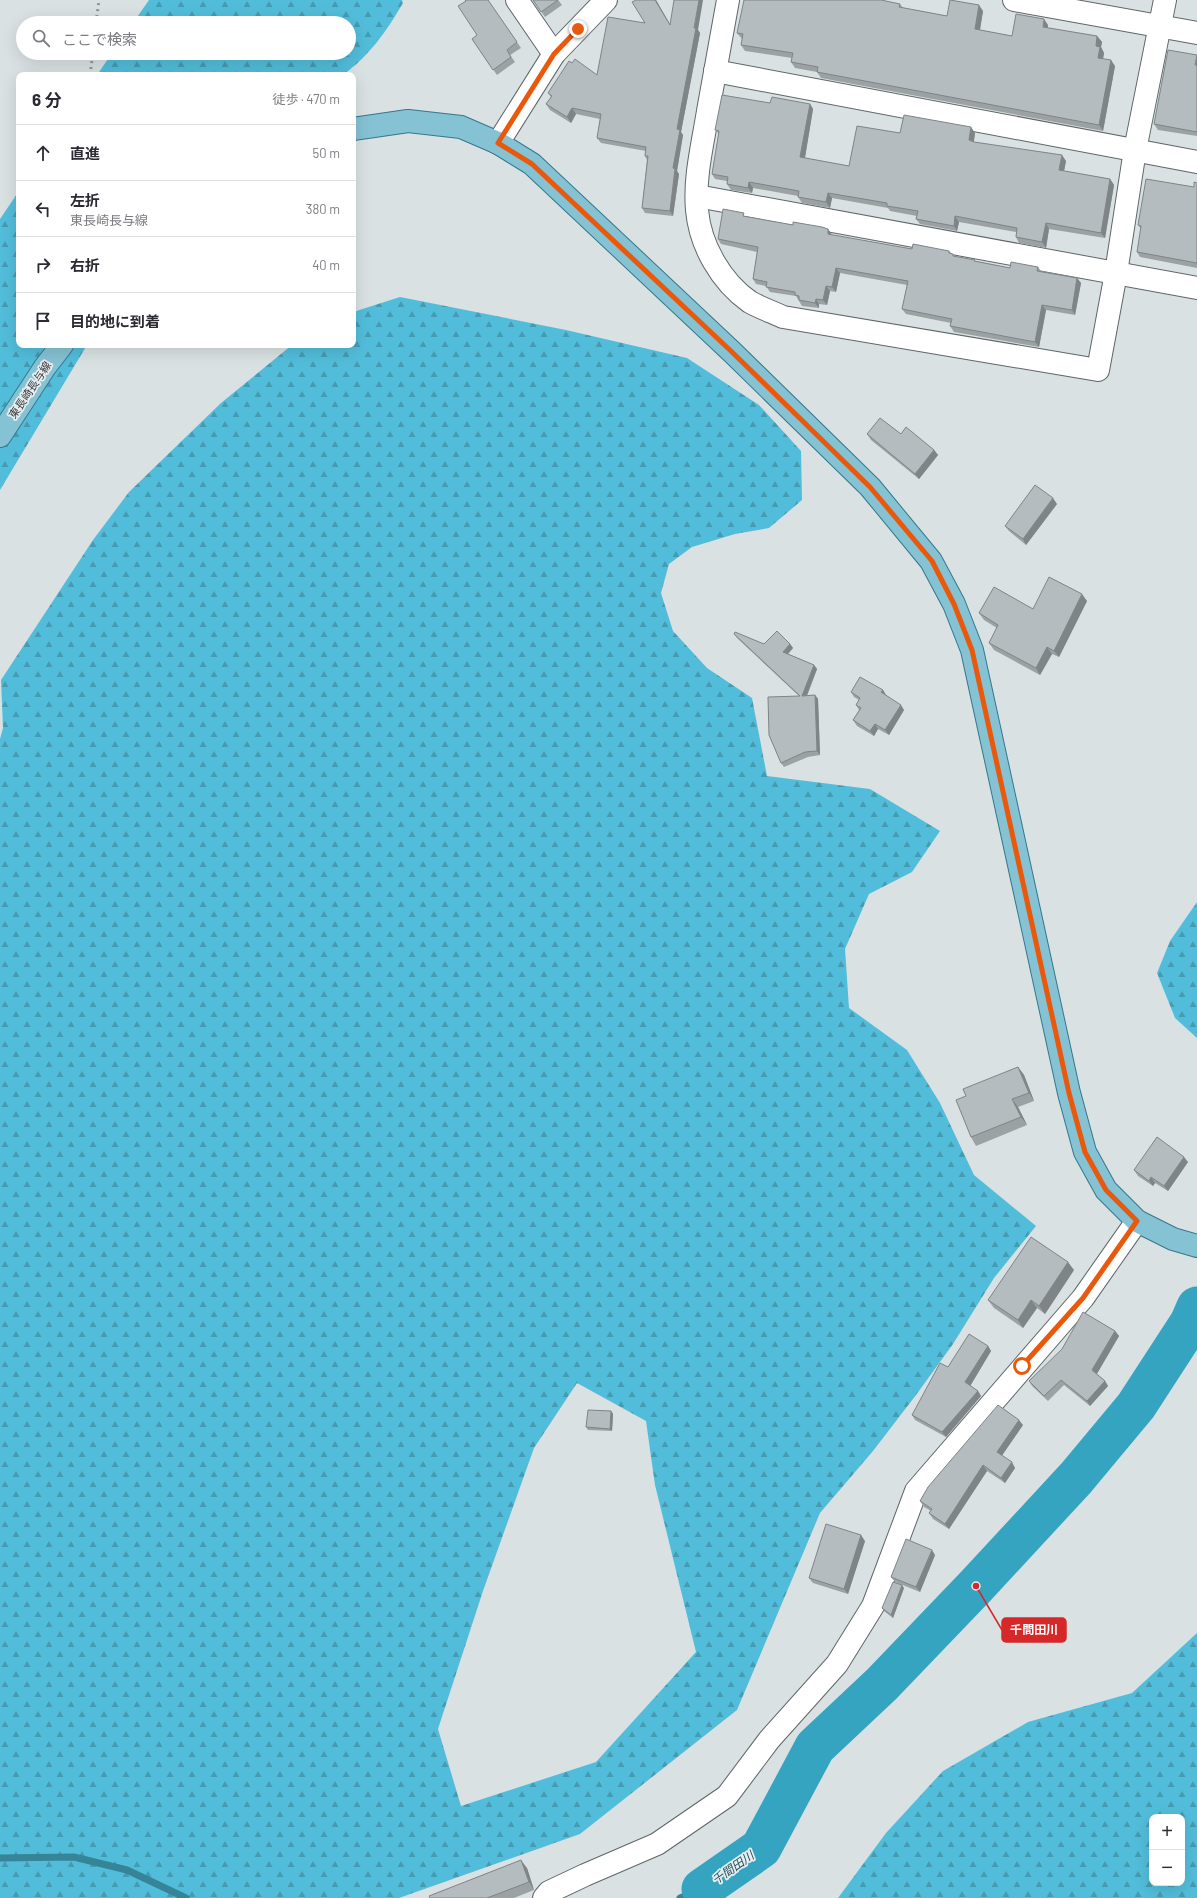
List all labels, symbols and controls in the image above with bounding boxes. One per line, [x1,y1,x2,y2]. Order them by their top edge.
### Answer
search box [16,16,356,60]
route end [569,20,587,38]
icon: search [30,27,52,49]
text: ここで検索 [62,30,137,48]
text: 6 分 [32,89,62,109]
text: 徒歩 · 470 m [272,91,340,107]
icon: ahead [32,142,54,164]
text: 直進 [70,144,100,162]
text: 50 m [313,145,340,161]
text: 左折 [70,191,100,209]
icon: left [32,198,54,220]
text: 380 m [306,201,340,217]
text: 東長崎長与線 [70,212,148,228]
icon: right [32,254,54,276]
text: 右折 [70,256,100,274]
text: 40 m [312,257,340,273]
icon: arrive [32,310,54,332]
text: 目的地に到着 [70,312,160,330]
street label: 東長崎長与線 [6,359,53,421]
route start [1013,1357,1031,1375]
callout: 千間田川 [1002,1618,1066,1642]
text: 千間田川 [1010,1622,1058,1636]
map controls [1149,1814,1185,1886]
button: + [1149,1814,1185,1850]
water label: 千間田川 [709,1847,758,1887]
button: − [1149,1850,1185,1886]

